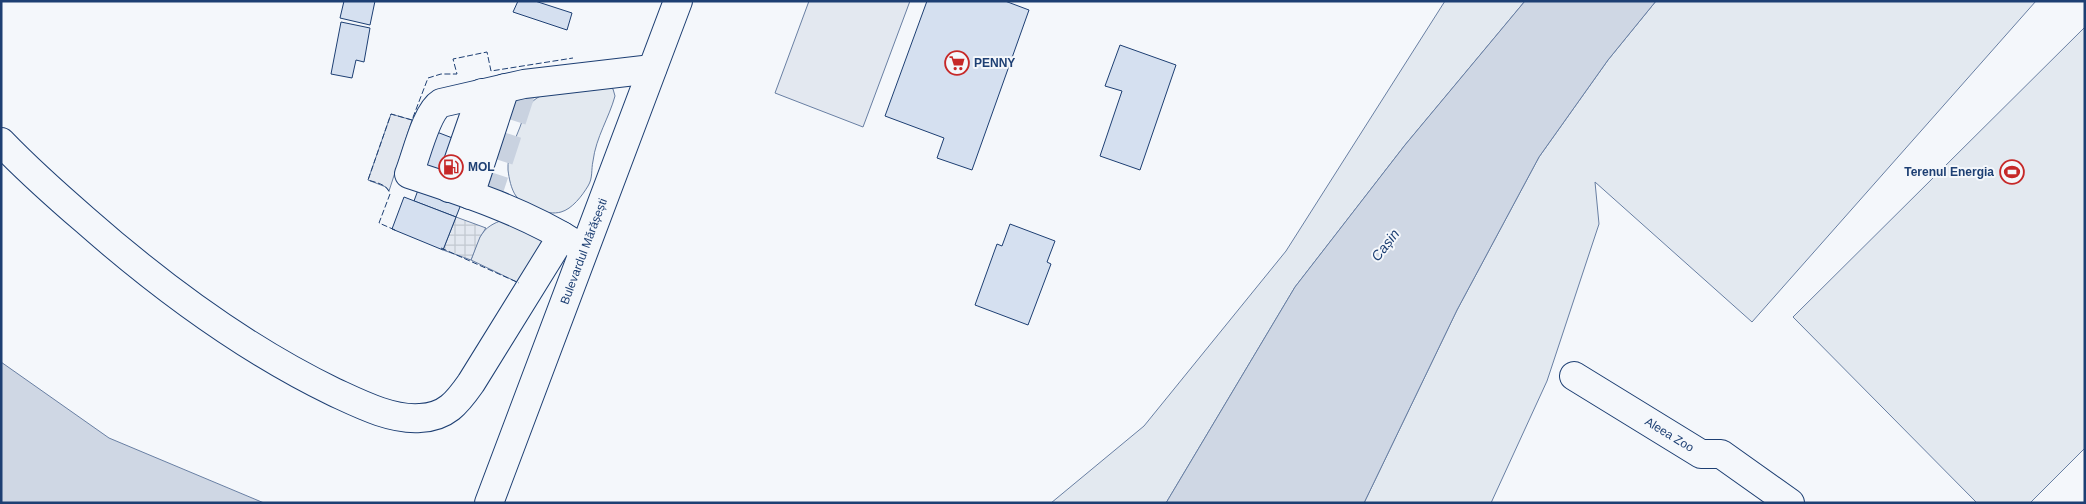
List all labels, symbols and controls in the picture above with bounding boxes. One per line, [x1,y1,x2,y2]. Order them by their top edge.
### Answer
supermarket icon: PENNY [944,50,970,76]
place label: PENNY [974,56,1015,70]
fuel station icon: MOL [438,154,464,180]
sports icon: Terenul Energia [1999,159,2025,185]
place label: MOL [468,160,495,174]
place label: Terenul Energia [1904,165,1994,179]
street label: Bulevardul Mărășești [557,196,610,306]
water label: Cașin [1368,226,1402,264]
street label: Aleea Zoo [1642,414,1697,455]

